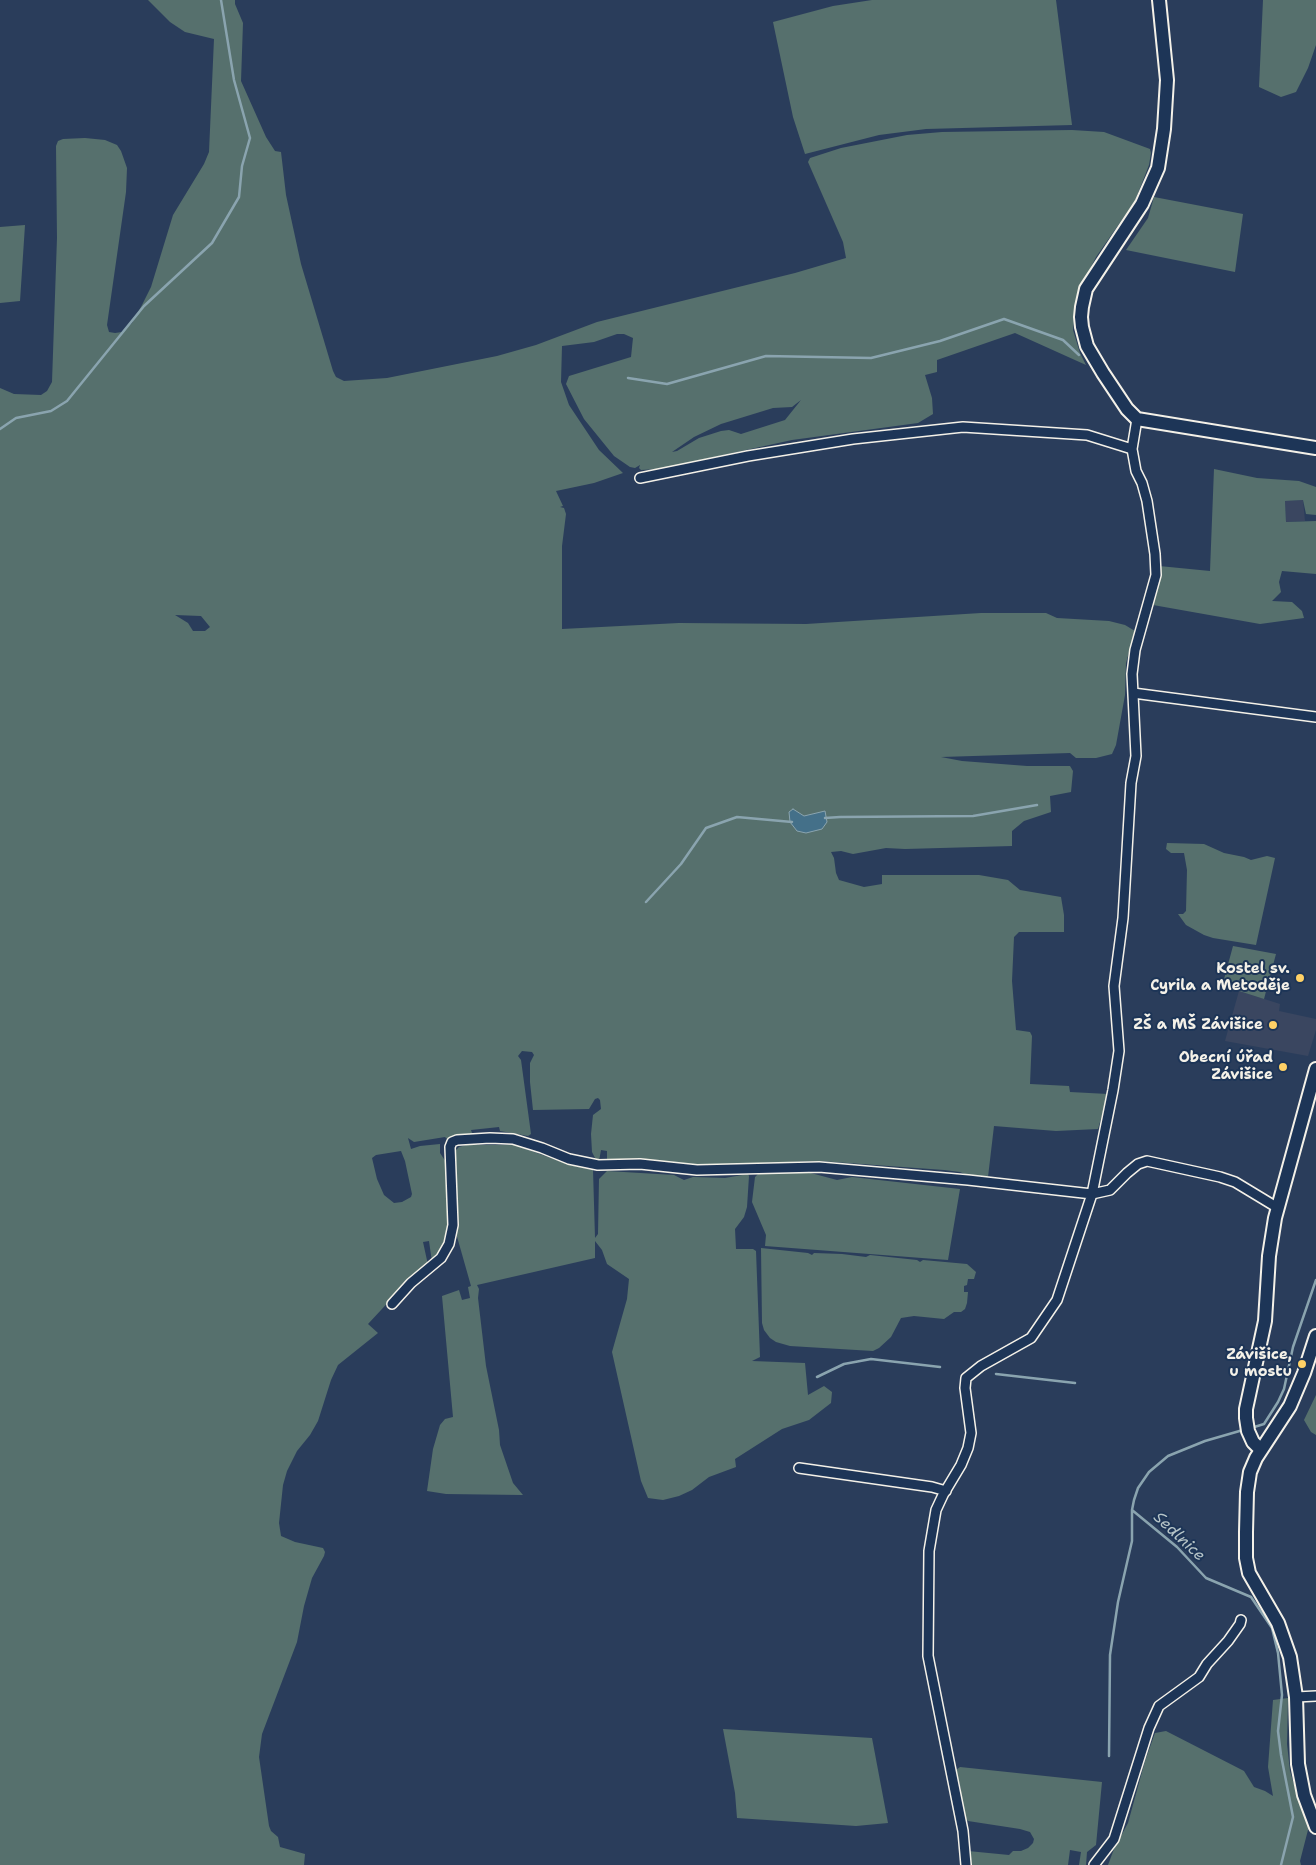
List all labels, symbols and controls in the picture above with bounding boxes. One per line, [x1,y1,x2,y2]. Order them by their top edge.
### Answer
place label: Kostel sv. Cyrila a Metoděje [1150,960,1290,995]
marker: Kostel sv. Cyrila a Metoděje [1294,972,1306,984]
place label: ZŠ a MŠ Závišice [1133,1016,1263,1034]
marker: ZŠ a MŠ Závišice [1267,1019,1279,1031]
place label: Obecní úřad Závišice [1179,1049,1273,1084]
marker: Obecní úřad Závišice [1277,1061,1289,1073]
place label: Závišice, u mostu [1226,1346,1292,1381]
marker: Závišice, u mostu [1296,1358,1308,1370]
water label: Sedlnice [1149,1508,1209,1566]

